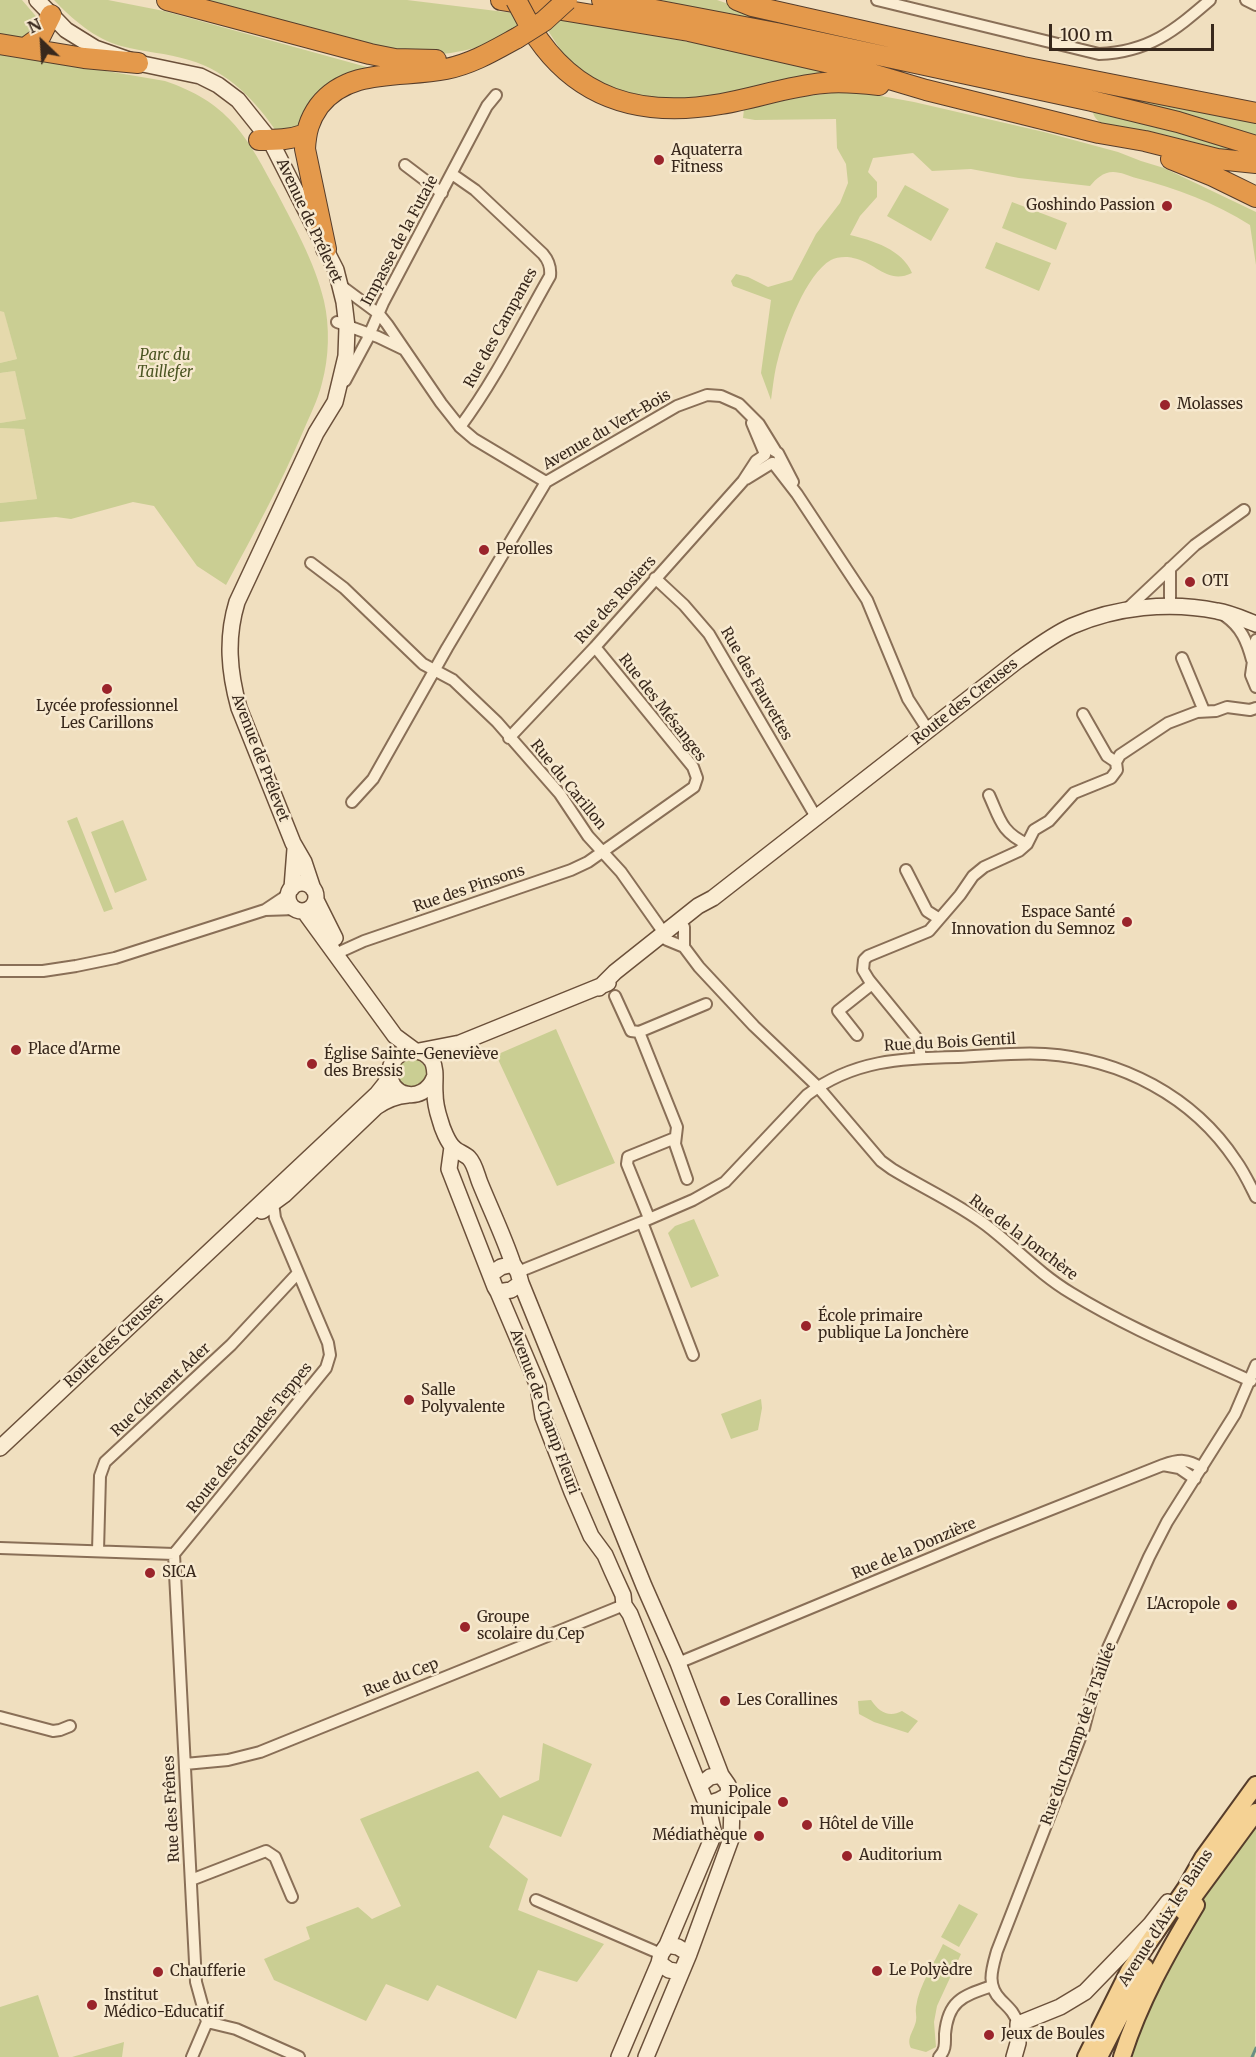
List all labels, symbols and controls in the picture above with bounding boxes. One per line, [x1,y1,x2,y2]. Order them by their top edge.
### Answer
north arrow [12,12,72,72]
scale bar [1052,12,1217,50]
text: N [24,14,44,37]
text: 100 m [1060,23,1113,46]
place label: Aquaterra Fitness [671,142,742,177]
marker: Aquaterra Fitness [652,153,666,167]
street label: Avenue de Prélevet [272,156,346,286]
street label: Impasse de la Futaie [358,173,442,309]
place label: Goshindo Passion [1026,197,1155,215]
marker: Goshindo Passion [1160,199,1174,213]
street label: Rue des Campanes [461,265,541,391]
park label: Parc du Taillefer [137,347,193,382]
street label: Avenue du Vert-Bois [540,386,674,474]
place label: Molasses [1177,396,1243,414]
marker: Molasses [1158,398,1172,412]
place label: Perolles [496,541,553,559]
marker: Perolles [477,543,491,557]
street label: Rue des Rosiers [572,552,660,648]
place label: OTI [1202,573,1229,591]
marker: OTI [1183,575,1197,589]
street label: Rue des Fauvettes [716,624,796,744]
street label: Rue des Mésanges [614,651,710,765]
street label: Route des Creuses [909,655,1021,749]
marker: Lycée professionnel Les Carillons [100,682,114,696]
street label: Avenue de Prélevet [227,692,293,824]
place label: Lycée professionnel Les Carillons [36,698,178,733]
street label: Rue du Carillon [526,736,610,834]
street label: Rue des Pinsons [411,861,527,917]
place label: Espace Santé Innovation du Semnoz [951,904,1115,939]
marker: Espace Santé Innovation du Semnoz [1120,915,1134,929]
street label: Rue du Bois Gentil [884,1031,1016,1055]
place label: Place d'Arme [28,1041,120,1059]
marker: Place d'Arme [9,1043,23,1057]
place label: Église Sainte-Geneviève des Bressis [324,1046,498,1081]
marker: Église Sainte-Geneviève des Bressis [305,1057,319,1071]
street label: Rue de la Jonchère [965,1191,1081,1285]
street label: Route des Creuses [61,1290,167,1392]
place label: École primaire publique La Jonchère [818,1308,969,1343]
marker: École primaire publique La Jonchère [799,1319,813,1333]
street label: Avenue de Champ Fleuri [506,1327,582,1497]
street label: Rue Clément Ader [108,1339,214,1441]
street label: Route des Grandes Teppes [184,1359,316,1517]
place label: Salle Polyvalente [421,1382,505,1417]
marker: Salle Polyvalente [402,1393,416,1407]
street label: Rue de la Donzière [849,1515,979,1583]
place label: SICA [162,1564,196,1582]
marker: SICA [143,1566,157,1580]
place label: L'Acropole [1147,1596,1220,1614]
marker: L'Acropole [1225,1598,1239,1612]
place label: Groupe scolaire du Cep [477,1609,584,1644]
marker: Groupe scolaire du Cep [458,1620,472,1634]
street label: Rue du Champ de la Taillée [1038,1640,1120,1828]
street label: Rue du Cep [361,1655,441,1701]
place label: Les Corallines [737,1692,838,1710]
marker: Les Corallines [718,1694,732,1708]
street label: Rue des Frênes [160,1755,184,1863]
place label: Police municipale [690,1784,771,1819]
marker: Police municipale [776,1795,790,1809]
place label: Hôtel de Ville [819,1816,914,1834]
marker: Hôtel de Ville [800,1818,814,1832]
place label: Médiathèque [653,1827,747,1845]
marker: Médiathèque [752,1829,766,1843]
street label: Avenue d'Aix les Bains [1115,1846,1217,1990]
place label: Auditorium [859,1847,942,1865]
marker: Auditorium [840,1849,854,1863]
place label: Le Polyèdre [889,1962,972,1980]
place label: Chaufferie [170,1963,245,1981]
marker: Le Polyèdre [870,1964,884,1978]
marker: Chaufferie [151,1965,165,1979]
place label: Institut Médico-Educatif [104,1987,224,2022]
marker: Institut Médico-Educatif [85,1998,99,2012]
place label: Jeux de Boules [1001,2026,1105,2044]
marker: Jeux de Boules [982,2028,996,2042]

